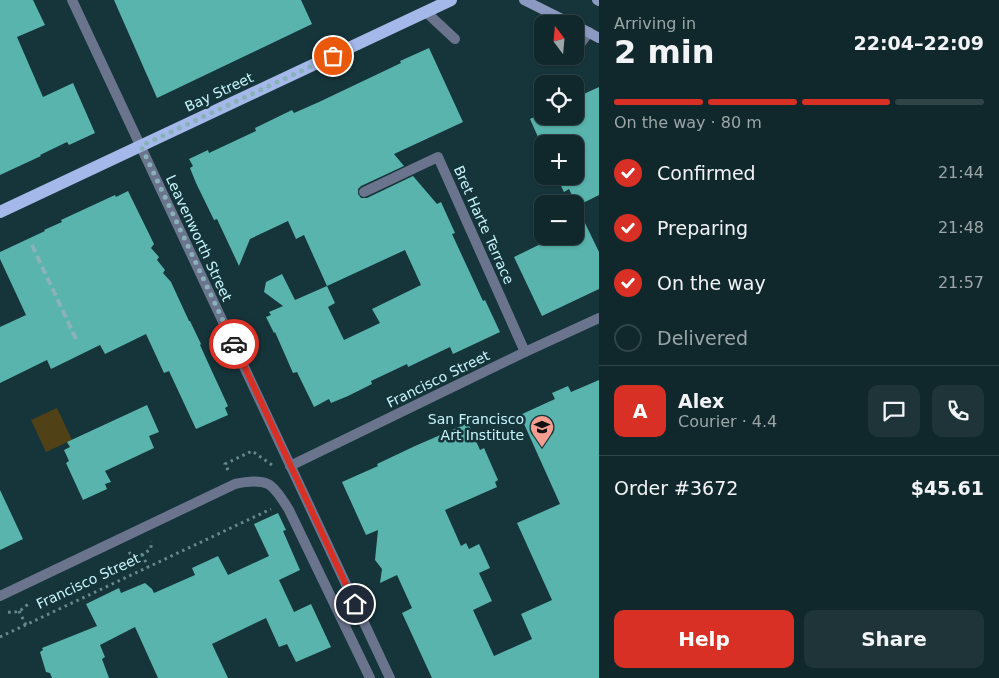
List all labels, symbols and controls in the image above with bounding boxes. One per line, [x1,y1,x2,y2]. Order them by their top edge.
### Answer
text: Arriving in [614,14,696,33]
north arrow [534,15,584,65]
map controls [534,15,584,245]
text: 22:04–22:09 [854,32,984,54]
text: 2 min [614,33,715,71]
pin [312,35,354,77]
icon: bag [319,42,347,70]
street label: Bay Street [182,69,256,115]
button: locate [534,75,584,125]
text: On the way · 80 m [614,113,762,132]
button: + [534,135,584,185]
icon: check [614,159,642,187]
text: Confirmed [657,162,756,184]
street label: Bret Harte Terrace [451,163,517,287]
text: 21:44 [938,163,984,182]
street label: Leavenworth Street [163,172,236,304]
button: − [534,195,584,245]
icon: check [614,214,642,242]
text: Preparing [657,217,748,239]
text: 21:48 [938,218,984,237]
icon: check [614,269,642,297]
text: On the way [657,272,766,294]
text: 21:57 [938,273,984,292]
courier [209,319,259,369]
text: Delivered [657,327,748,349]
icon: car [220,330,248,358]
street label: Francisco Street [384,347,492,411]
button: chat [868,385,920,437]
button: phone [932,385,984,437]
text: Alex [678,390,724,412]
text: A [633,400,647,422]
place label: San Francisco Art Institute [428,411,524,443]
text: Courier · 4.4 [678,412,777,431]
school or university icon: San Francisco Art Institute [529,414,555,448]
text: Order #3672 [614,477,738,499]
text: $45.61 [911,477,984,499]
street label: Francisco Street [34,550,143,612]
pin [334,583,376,625]
icon: home [341,590,369,618]
button: Help [614,610,794,668]
button: Share [804,610,984,668]

